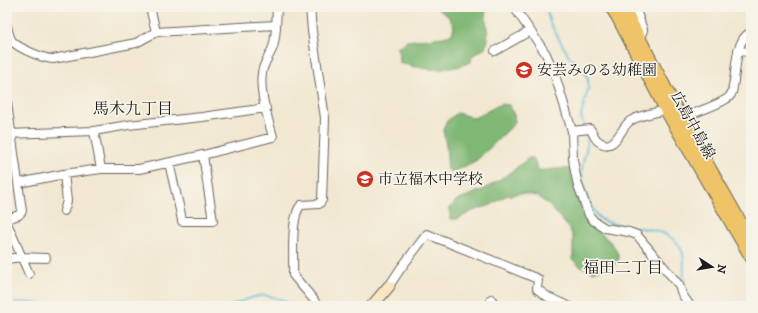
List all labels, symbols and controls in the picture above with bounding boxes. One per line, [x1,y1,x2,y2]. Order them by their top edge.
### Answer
school or university icon: 安芸みのる幼稚園 [514,60,534,80]
place label: 安芸みのる幼稚園 [537,61,657,80]
street label: 広島中島線 [666,88,719,163]
district label: 馬木九丁目 [93,99,173,119]
school or university icon: 市立福木中学校 [355,169,375,189]
place label: 市立福木中学校 [378,170,483,189]
north arrow [692,247,732,287]
district label: 福田二丁目 [583,258,663,278]
text: N [713,263,729,275]

